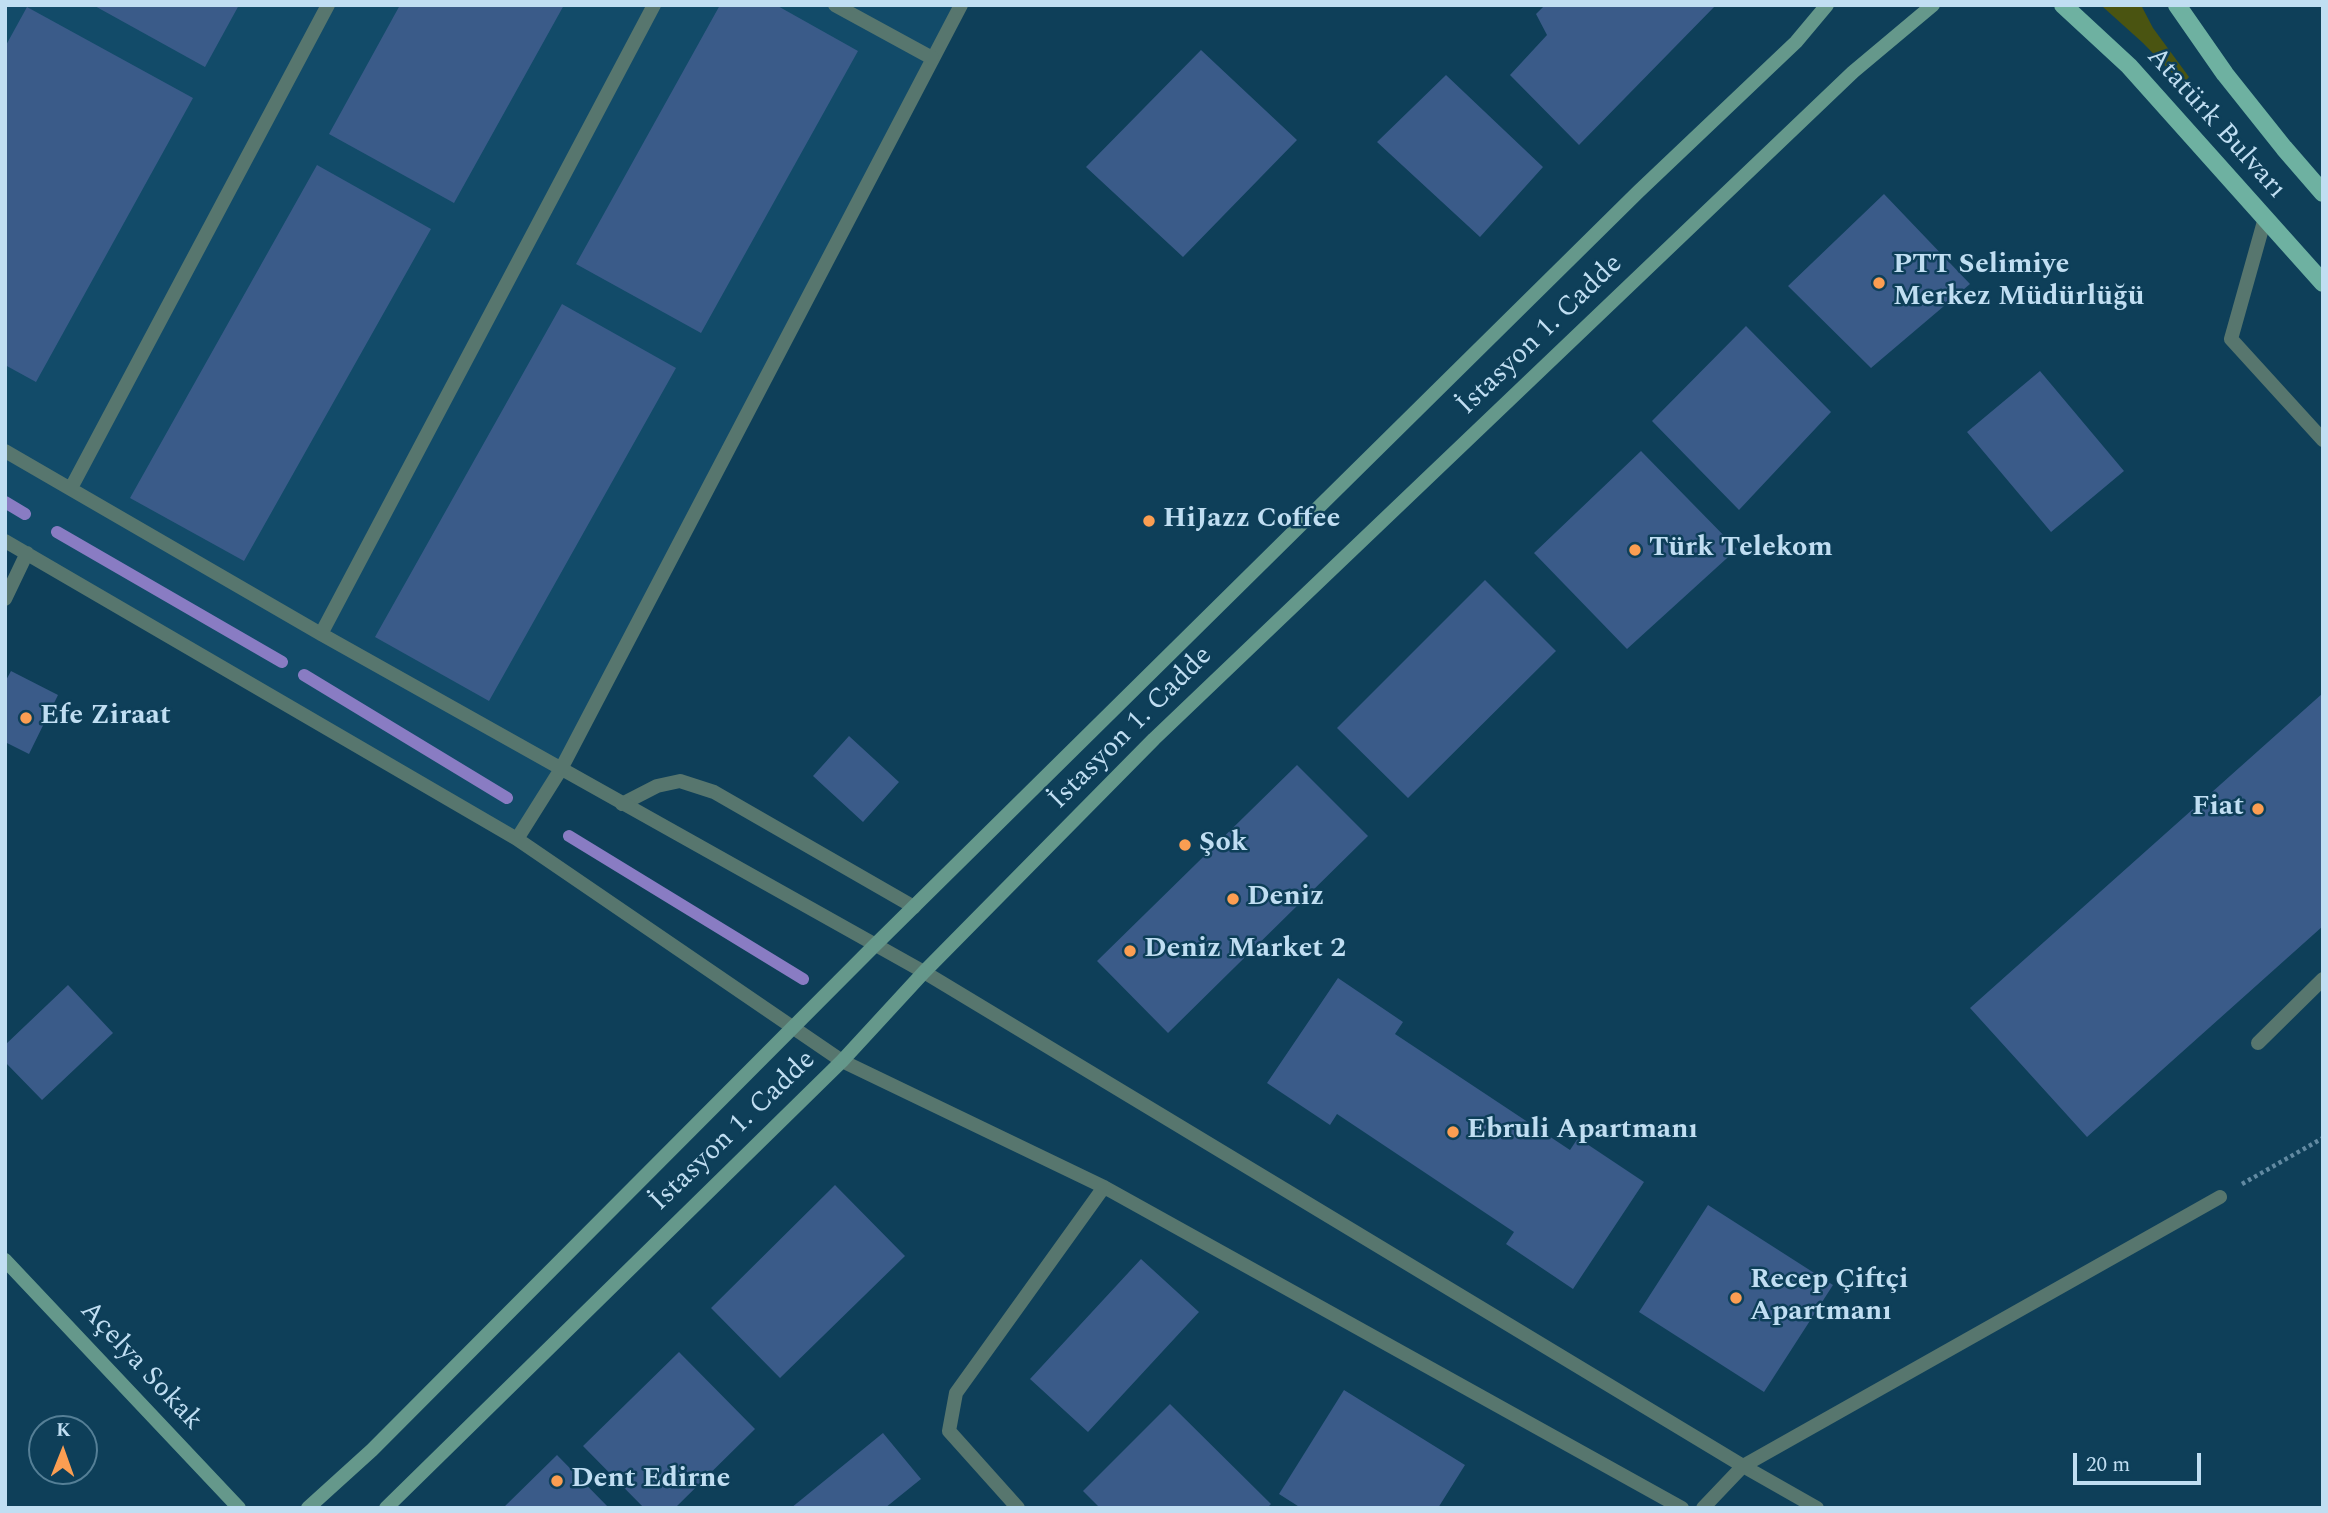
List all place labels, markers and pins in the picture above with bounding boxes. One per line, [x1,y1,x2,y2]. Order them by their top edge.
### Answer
place label: PTT Selimiye Merkez Müdürlüğü [1893,250,2144,316]
marker: PTT Selimiye Merkez Müdürlüğü [1871,275,1887,291]
place label: HiJazz Coffee [1163,504,1340,538]
marker: HiJazz Coffee [1141,513,1157,529]
place label: Türk Telekom [1649,533,1833,567]
marker: Türk Telekom [1627,542,1643,558]
place label: Efe Ziraat [40,701,171,735]
marker: Efe Ziraat [18,710,34,726]
place label: Fiat [2192,792,2244,826]
marker: Fiat [2250,801,2266,817]
place label: Şok [1199,828,1248,862]
marker: Şok [1177,837,1193,853]
place label: Deniz [1247,882,1324,916]
marker: Deniz [1225,891,1241,907]
place label: Deniz Market 2 [1144,934,1346,968]
marker: Deniz Market 2 [1122,943,1138,959]
place label: Ebruli Apartmanı [1467,1115,1698,1149]
marker: Ebruli Apartmanı [1445,1124,1461,1140]
place label: Recep Çiftçi Apartmanı [1750,1265,1908,1331]
marker: Recep Çiftçi Apartmanı [1728,1290,1744,1306]
place label: Dent Edirne [571,1464,730,1498]
marker: Dent Edirne [549,1473,565,1489]

